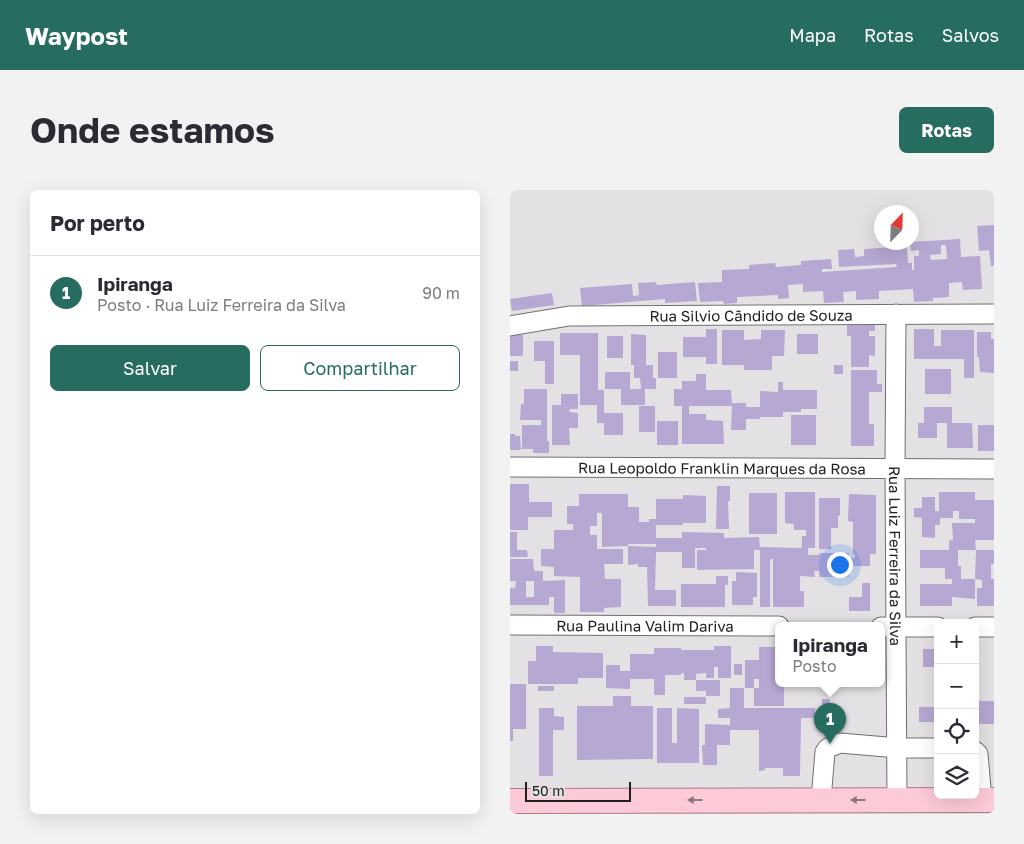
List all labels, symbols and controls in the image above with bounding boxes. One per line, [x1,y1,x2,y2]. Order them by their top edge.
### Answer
text: Waypost [25,21,128,50]
text: Mapa [789,24,836,46]
text: Rotas [864,24,914,46]
text: Salvos [942,24,999,46]
button: Rotas [899,107,994,153]
text: Onde estamos [30,109,275,151]
north arrow [874,205,919,250]
text: Por perto [50,210,145,236]
text: Ipiranga [97,272,173,295]
text: 1 [62,283,70,303]
text: 90 m [422,283,460,303]
text: Posto · Rua Luiz Ferreira da Silva [97,295,346,315]
street label: Rua Silvio Cãndido de Souza [649,306,853,325]
button: Salvar [50,345,250,391]
button: Compartilhar [260,345,460,391]
street label: Rua Leopoldo Franklin Marques da Rosa [578,458,866,477]
street label: Rua Luiz Ferreira da Silva [886,466,905,646]
your location [827,552,853,578]
street label: Rua Paulina Valim Dariva [556,616,734,635]
map controls [934,619,979,799]
button: + [934,619,979,664]
popup [775,622,885,687]
text: Ipiranga [792,633,868,656]
text: Posto [792,656,837,676]
button: − [934,664,979,709]
pin: 1 [814,703,846,744]
button: locate [934,709,979,754]
button: layers [934,754,979,799]
scale bar [525,779,631,802]
text: 50 m [532,782,565,799]
one-way arrow [687,796,703,804]
one-way arrow [850,796,866,804]

